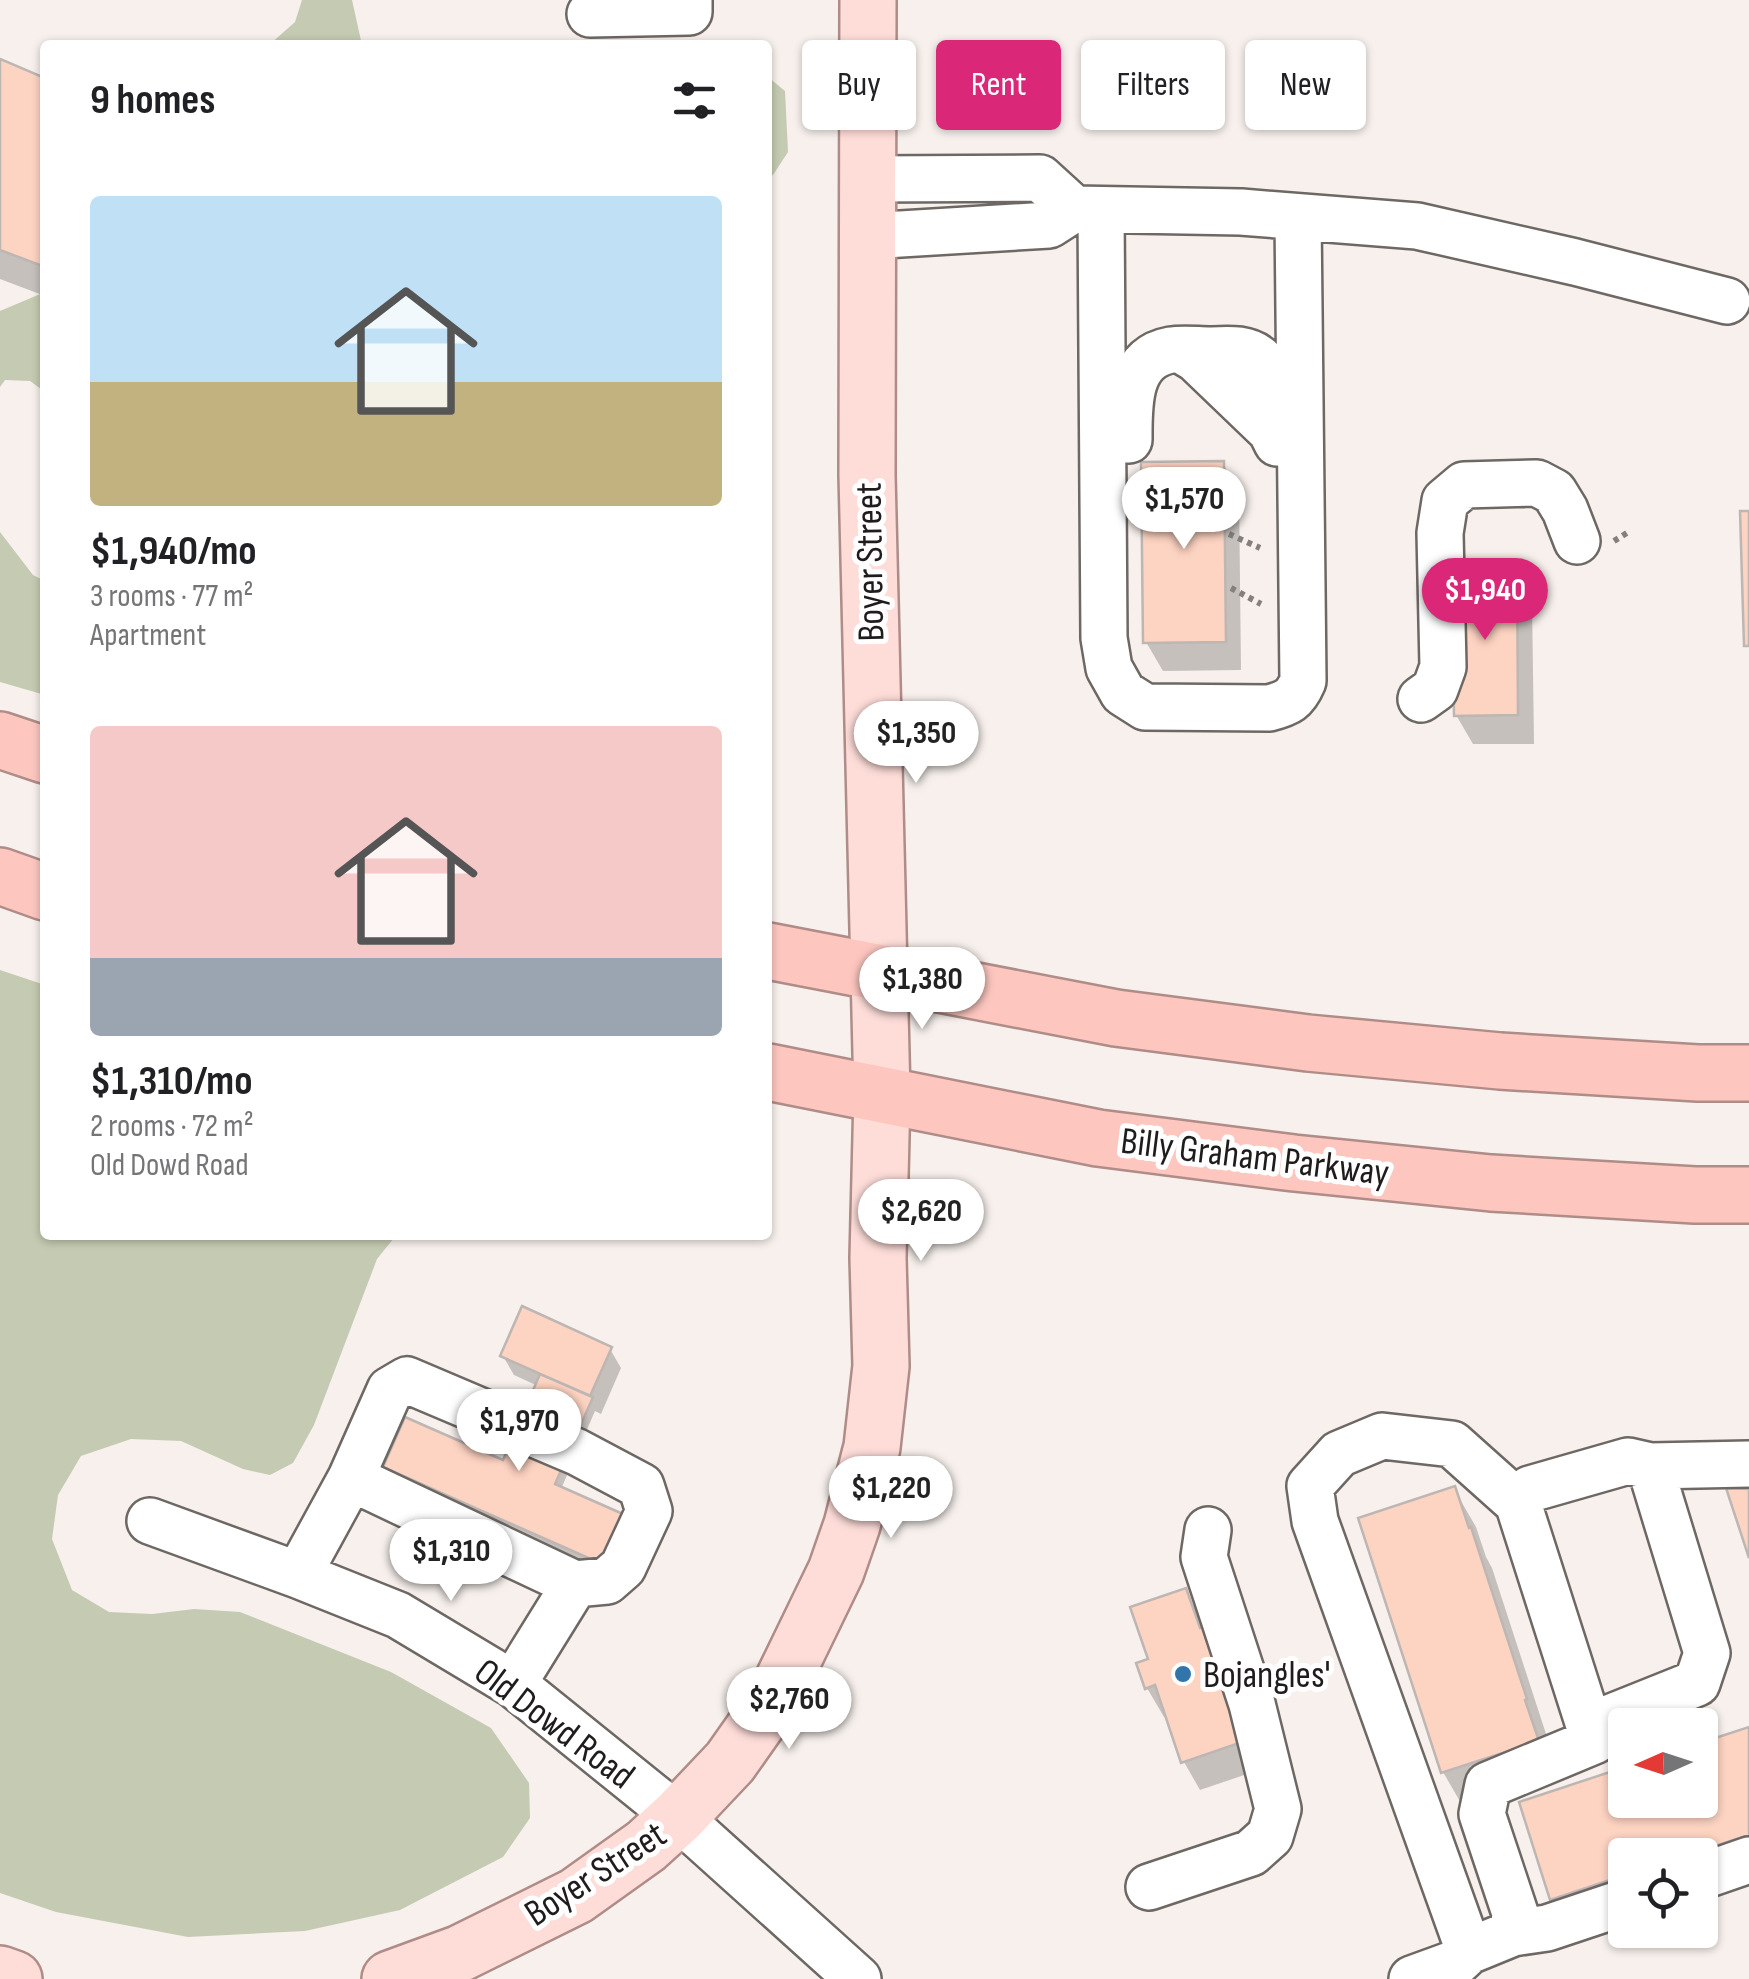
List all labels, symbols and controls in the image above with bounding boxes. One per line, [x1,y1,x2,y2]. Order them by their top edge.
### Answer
chip: Buy [802,40,916,130]
chip: Rent [936,40,1061,130]
chip: Filters [1081,40,1225,130]
chip: New [1245,40,1366,130]
icon: filters [667,73,722,128]
text: 9 homes [90,75,215,126]
icon: home [316,261,496,441]
pin: $1,570 [1103,467,1265,552]
text: $1,570 [1144,480,1224,519]
street label: Boyer Street [847,482,894,642]
text: $1,940/mo [90,526,257,577]
pin: $1,940 [1404,558,1566,643]
text: $1,940 [1444,571,1526,610]
text: 3 rooms · 77 m² [90,577,254,616]
text: Apartment [90,616,206,655]
pin: $1,350 [835,701,997,786]
text: $1,350 [876,714,956,753]
icon: home [316,791,496,971]
pin: $1,380 [841,947,1003,1032]
text: $1,380 [881,960,963,999]
text: $1,310/mo [90,1056,253,1107]
text: 2 rooms · 72 m² [90,1107,254,1146]
street label: Billy Graham Parkway [1118,1119,1392,1196]
text: Old Dowd Road [90,1146,249,1185]
pin: $2,620 [840,1179,1002,1264]
text: $2,620 [880,1192,962,1231]
pin: $1,970 [438,1389,600,1474]
text: $1,970 [478,1402,560,1441]
pin: $1,220 [810,1456,972,1541]
text: $1,220 [851,1469,931,1508]
pin: $1,310 [370,1519,532,1604]
text: $1,310 [411,1532,491,1571]
street label: Old Dowd Road [465,1650,643,1799]
place label: Bojangles' [1203,1653,1331,1698]
marker: Bojangles' [1172,1663,1194,1685]
pin: $2,760 [708,1667,870,1752]
text: $2,760 [749,1680,829,1719]
north arrow [1608,1708,1718,1818]
map controls [1608,1708,1718,1948]
street label: Boyer Street [517,1812,675,1936]
button: locate [1608,1838,1718,1948]

